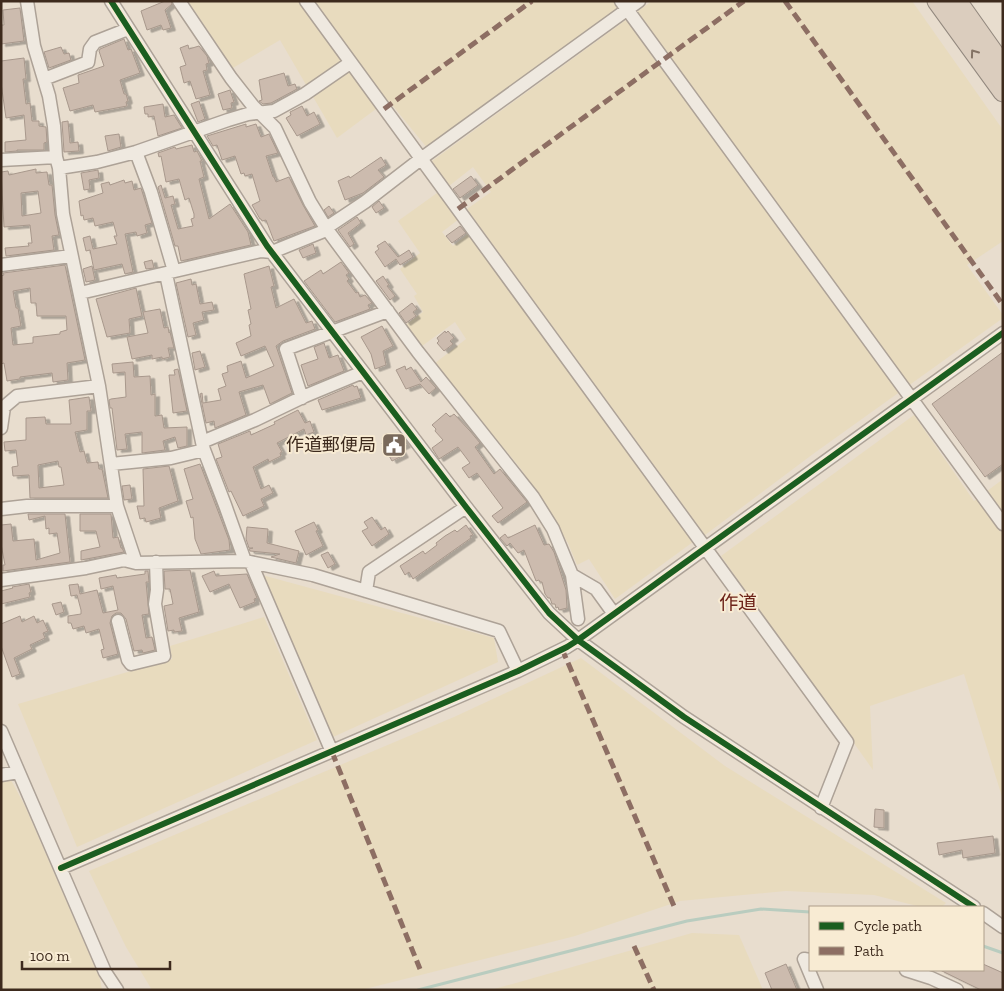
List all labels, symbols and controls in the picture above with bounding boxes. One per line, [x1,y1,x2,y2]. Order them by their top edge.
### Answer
one-way arrow [971,49,980,58]
public building icon: 作道郵便局 [381,432,407,458]
place label: 作道郵便局 [286,434,376,456]
district label: 作道 [719,591,757,614]
legend [809,906,984,971]
text: Cycle path [854,917,923,935]
scale bar [22,938,170,970]
text: Path [854,942,884,960]
text: 100 m [30,947,69,965]

